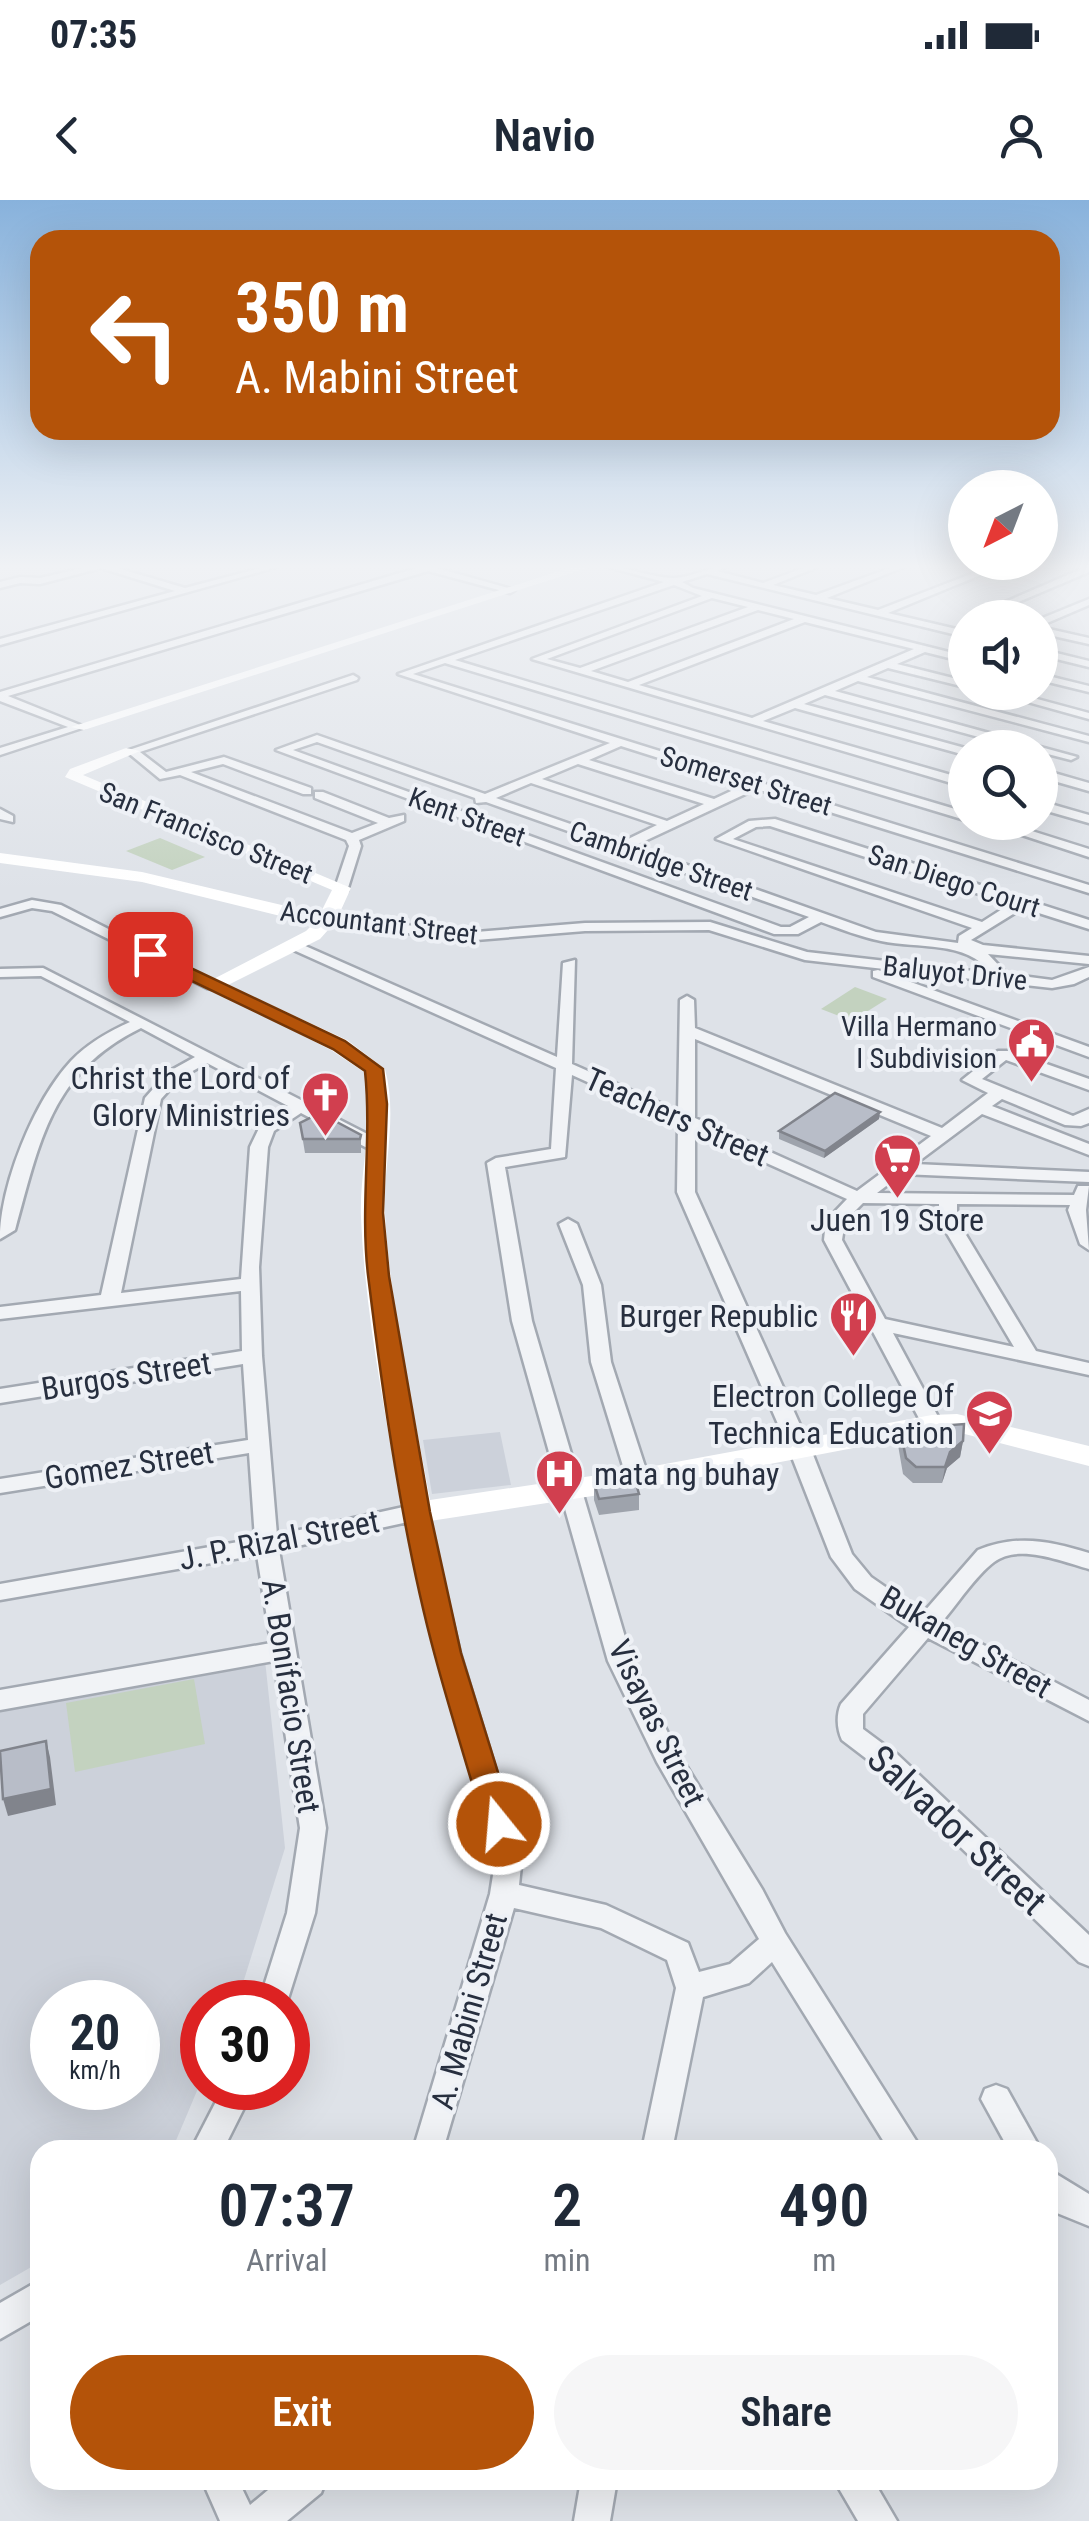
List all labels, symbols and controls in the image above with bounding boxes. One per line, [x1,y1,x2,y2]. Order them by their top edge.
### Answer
text: 07:35 [50,13,137,57]
icon: back [40,108,95,163]
icon: person [994,108,1049,163]
text: Navio [493,109,596,162]
text: 350 m [235,267,409,349]
icon: left [70,270,200,400]
text: A. Mabini Street [235,351,519,404]
north arrow [948,470,1058,580]
map controls [948,470,1058,840]
button: sound [948,600,1058,710]
button: search [948,730,1058,840]
street label: Somerset Street [656,739,836,823]
street label: San Francisco Street [95,775,317,891]
street label: Kent Street [404,781,530,853]
street label: Cambridge Street [565,814,757,908]
street label: San Diego Court [864,838,1044,924]
street label: Accountant Street [278,895,480,951]
pin [108,912,193,997]
icon: arrive [123,927,178,982]
street label: Baluyot Drive [881,949,1029,997]
place label: Villa Hermano I Subdivision [841,1010,997,1075]
public building icon: Villa Hermano I Subdivision [1006,1016,1058,1084]
place label: Christ the Lord of Glory Ministries [71,1059,290,1134]
street label: Teachers Street [579,1060,775,1174]
church icon: Christ the Lord of Glory Ministries [299,1070,351,1138]
supermarket icon: Juen 19 Store [871,1132,923,1200]
place label: Juen 19 Store [810,1201,984,1239]
restaurant icon: Burger Republic [827,1290,879,1358]
place label: Burger Republic [619,1297,818,1335]
street label: Burgos Street [39,1344,213,1408]
place label: Electron College Of Technica Education [708,1377,954,1452]
school or university icon: Electron College Of Technica Education [963,1388,1015,1456]
street label: Gomez Street [42,1433,216,1497]
hospital icon: mata ng buhay [533,1448,585,1516]
place label: mata ng buhay [594,1455,779,1493]
street label: J. P. Rizal Street [176,1502,382,1578]
street label: A. Bonifacio Street [254,1576,328,1816]
street label: Bukaneg Street [874,1578,1058,1706]
street label: Visayas Street [600,1634,714,1812]
street label: Salvador Street [859,1736,1055,1924]
position arrow [447,1772,551,1876]
street label: A. Mabini Street [423,1909,515,2113]
speed limit sign: 30 [180,1980,310,2110]
text: 20 [70,2004,120,2062]
text: km/h [69,2056,121,2085]
text: 07:37 [218,2170,355,2241]
text: 2 [552,2170,582,2241]
text: 490 [779,2170,869,2241]
text: Arrival [246,2241,327,2279]
text: min [544,2241,590,2279]
text: m [812,2241,836,2279]
button: Exit [70,2355,534,2470]
button: Share [554,2355,1018,2470]

